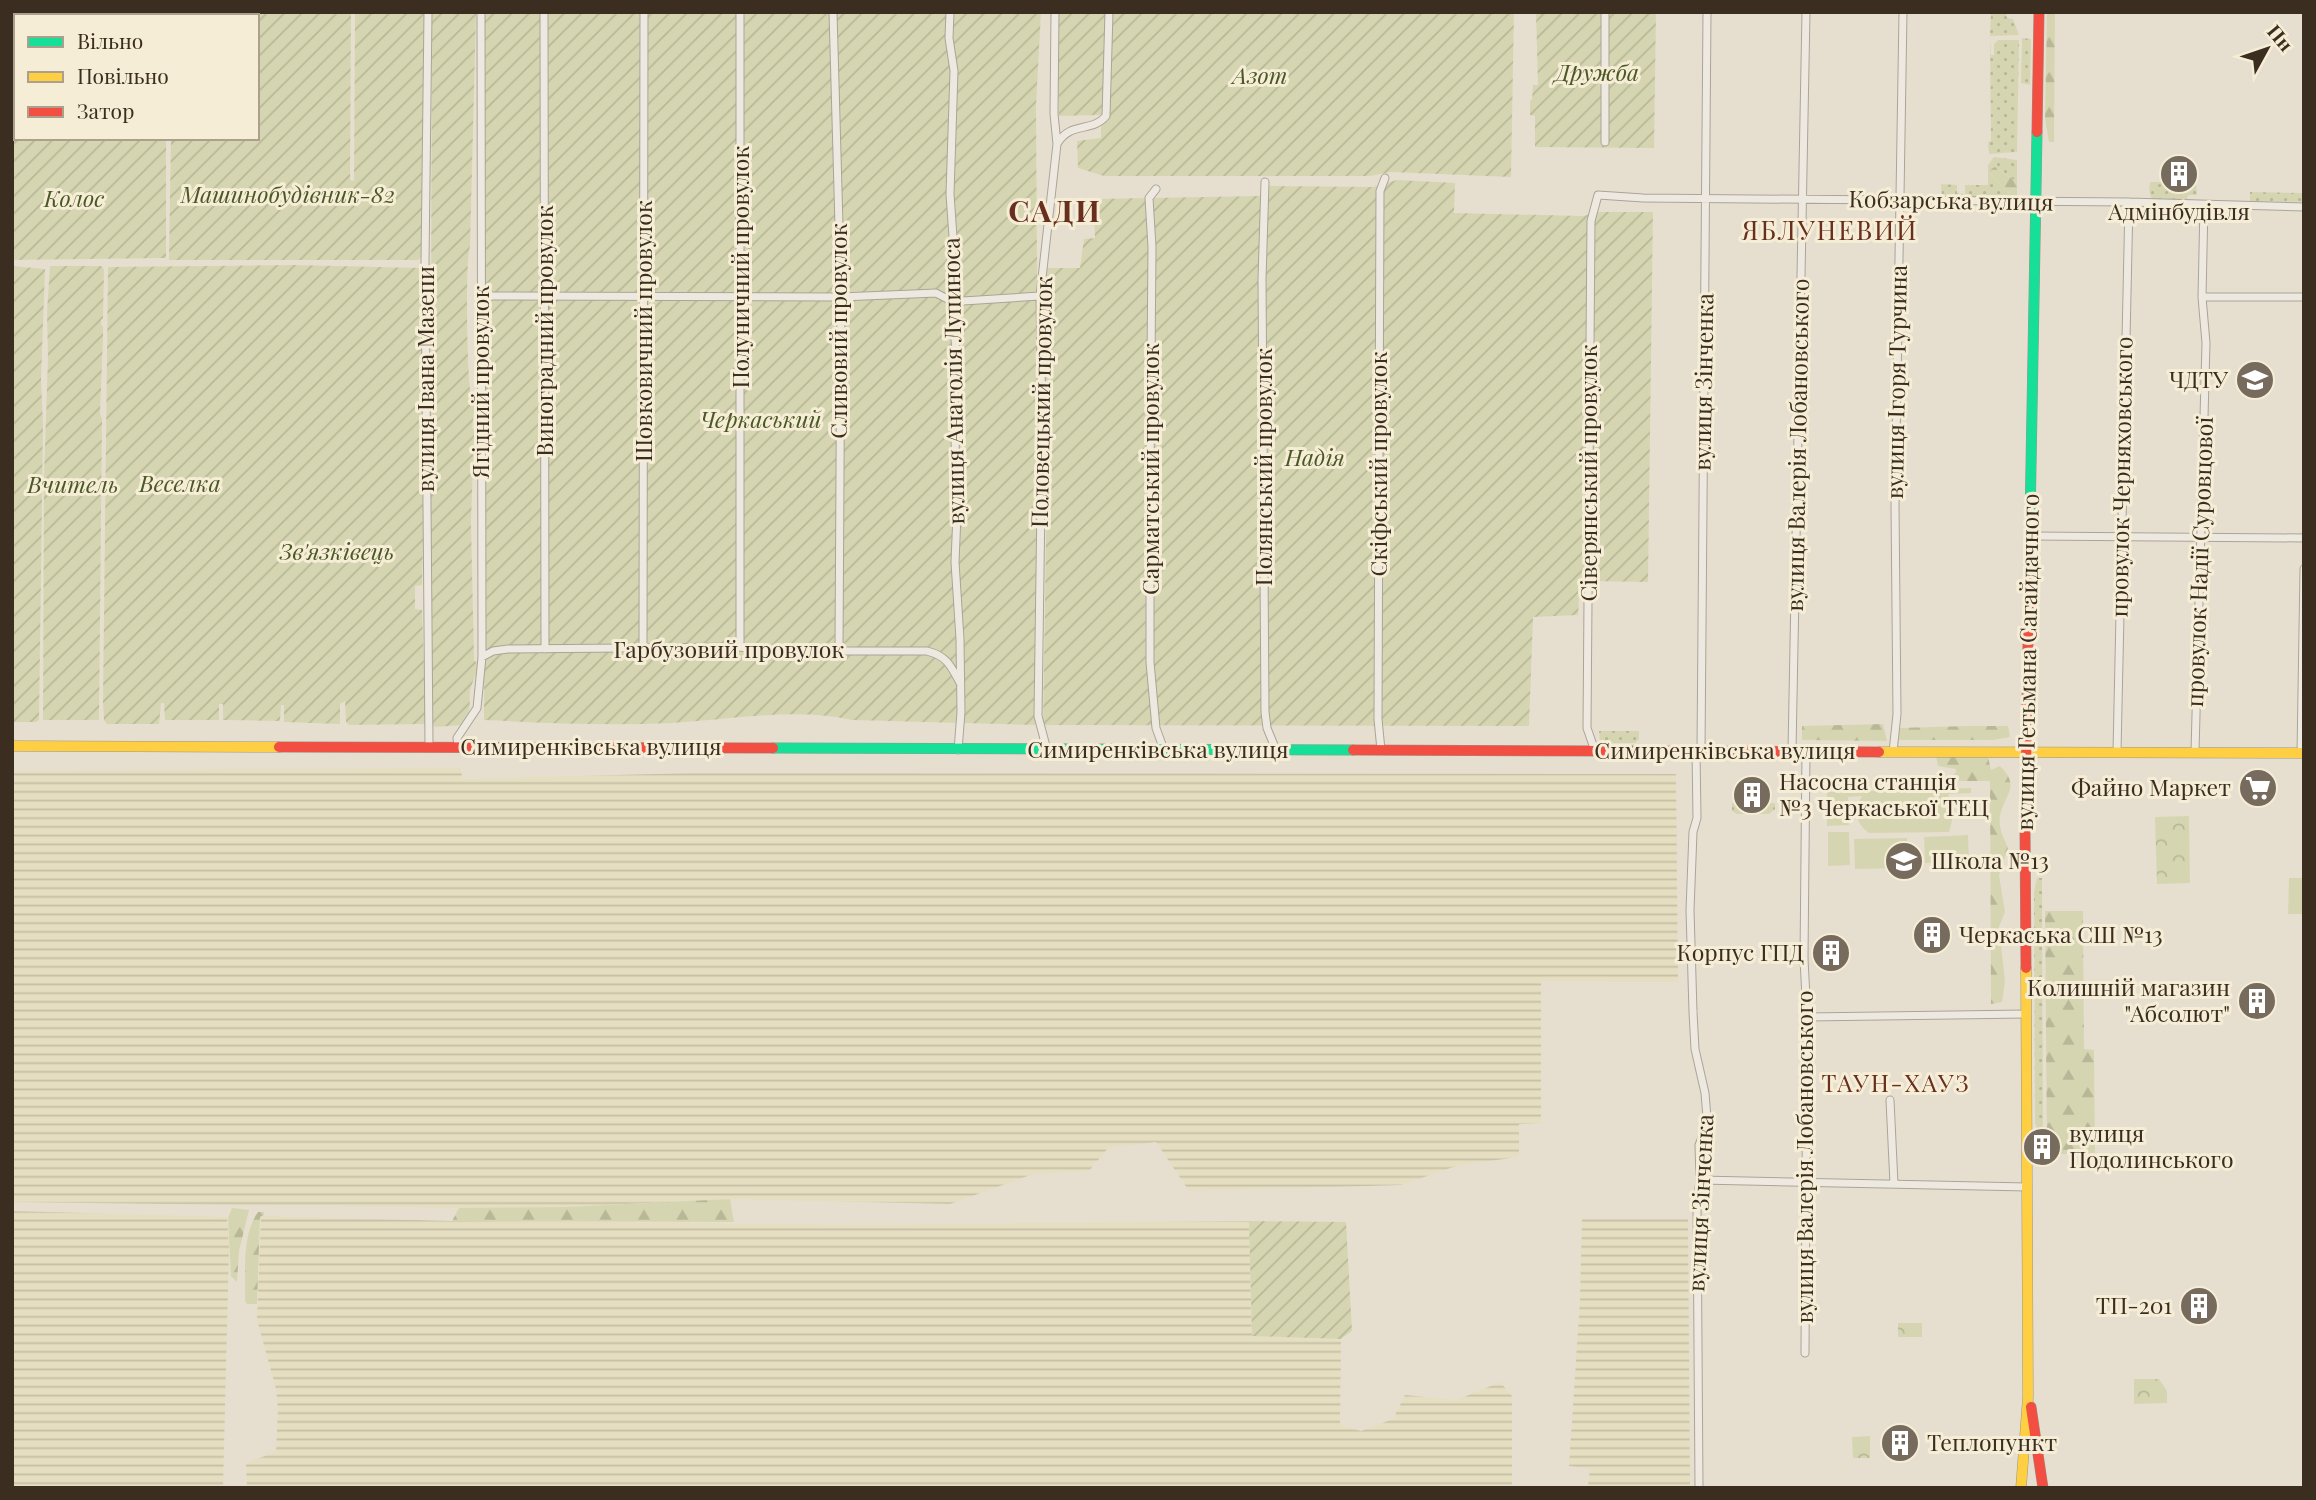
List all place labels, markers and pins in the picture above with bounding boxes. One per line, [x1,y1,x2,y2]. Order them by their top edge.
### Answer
building icon: Адмінбудівля [2158,153,2200,195]
place label: Адмінбудівля [2107,195,2250,226]
school or university icon: ЧДТУ [2234,359,2276,401]
place label: ЧДТУ [2169,363,2229,394]
place label: Насосна станція №3 Черкаської ТЕЦ [1779,765,1989,822]
supermarket icon: Файно Маркет [2237,767,2279,809]
place label: Файно Маркет [2071,771,2231,802]
building icon: Насосна станція №3 Черкаської ТЕЦ [1731,774,1773,816]
school or university icon: Школа №13 [1883,840,1925,882]
place label: Школа №13 [1931,844,2049,875]
building icon: Черкаська СШ №13 [1911,914,1953,956]
place label: Черкаська СШ №13 [1959,918,2163,949]
building icon: Корпус ГПД [1810,932,1852,974]
place label: Корпус ГПД [1676,936,1805,967]
place label: Колишній магазин "Абсолют" [2027,971,2230,1028]
building icon: Колишній магазин "Абсолют" [2236,980,2278,1022]
place label: вулиця Подолинського [2069,1117,2234,1174]
building icon: вулиця Подолинського [2021,1126,2063,1168]
building icon: ТП-201 [2178,1285,2220,1327]
place label: ТП-201 [2096,1289,2172,1320]
building icon: Теплопункт [1879,1422,1921,1464]
place label: Теплопункт [1927,1426,2057,1457]

